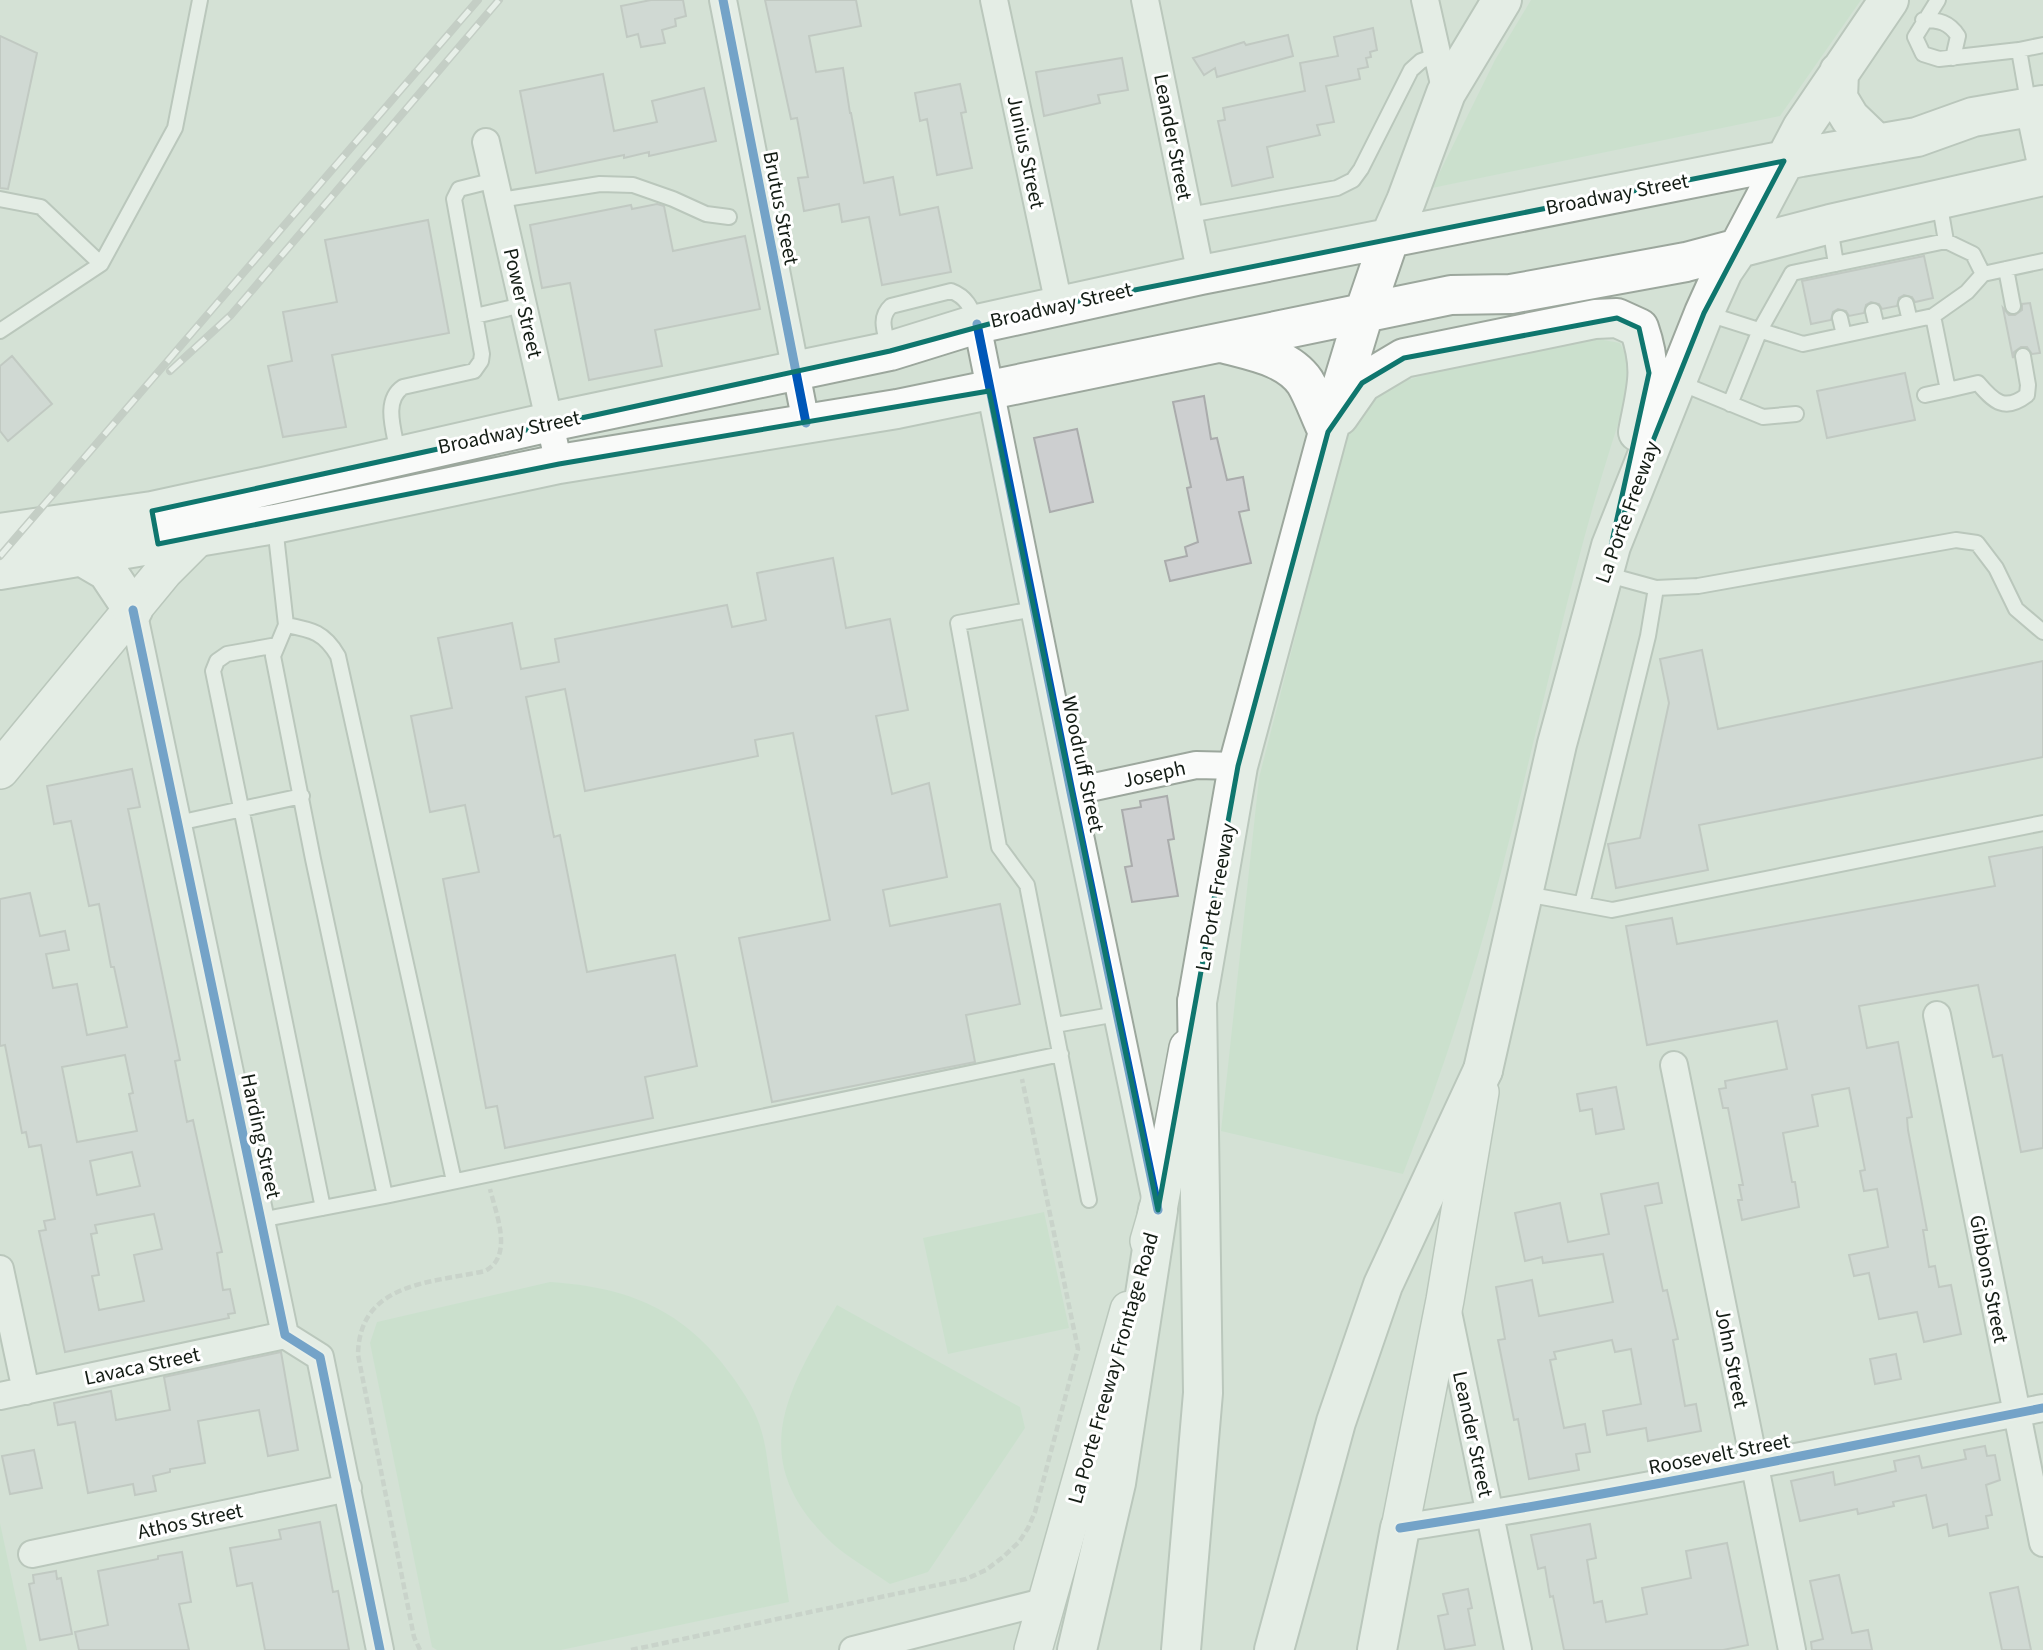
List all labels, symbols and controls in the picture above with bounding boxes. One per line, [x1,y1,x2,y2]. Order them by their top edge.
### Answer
street label: Leander Street [1146,71,1200,203]
street label: Junius Street [999,93,1053,211]
street label: Brutus Street [755,149,807,267]
street label: Broadway Street [1543,165,1691,223]
street label: Power Street [496,245,550,361]
street label: Broadway Street [987,274,1135,336]
street label: Broadway Street [435,402,583,462]
street label: La Porte Freeway [1587,436,1667,587]
street label: Woodruff Street [1054,693,1112,835]
street label: Joseph [1120,753,1188,795]
street label: La Porte Freeway [1187,820,1243,973]
street label: Harding Street [233,1071,289,1201]
street label: Gibbons Street [1962,1212,2016,1346]
street label: La Porte Freeway Frontage Road [1060,1229,1166,1507]
street label: John Street [1708,1305,1756,1411]
street label: Lavaca Street [81,1339,203,1393]
street label: Leander Street [1445,1368,1501,1500]
street label: Roosevelt Street [1646,1426,1792,1482]
street label: Athos Street [135,1495,245,1547]

